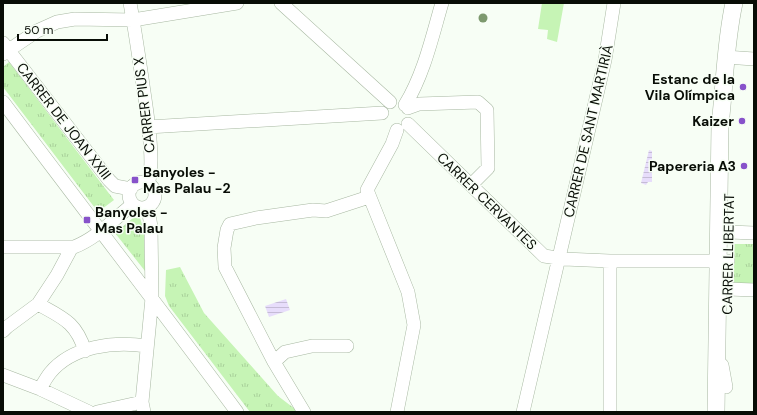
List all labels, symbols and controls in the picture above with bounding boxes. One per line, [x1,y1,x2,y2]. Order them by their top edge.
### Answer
scale bar [18,16,107,42]
text: 50 m [24,22,53,38]
street label: CARRER DE SANT MARTIRIÀ [559,43,617,219]
street label: CARRER PIUS X [129,56,159,154]
street label: CARRER DE JOAN XXIII [13,59,115,183]
place label: Estanc de la Vila Olímpica [645,70,735,104]
marker: Estanc de la Vila Olímpica [738,82,748,92]
place label: Kaizer [692,112,734,130]
marker: Kaizer [737,116,747,126]
street label: CARRER CERVANTES [433,149,541,253]
place label: Papereria A3 [649,157,736,175]
marker: Papereria A3 [739,161,749,171]
place label: Banyoles - Mas Palau -2 [143,163,231,197]
marker: Banyoles - Mas Palau -2 [130,175,140,185]
street label: CARRER LLIBERTAT [718,193,738,315]
place label: Banyoles - Mas Palau [95,203,168,237]
marker: Banyoles - Mas Palau [82,215,92,225]

